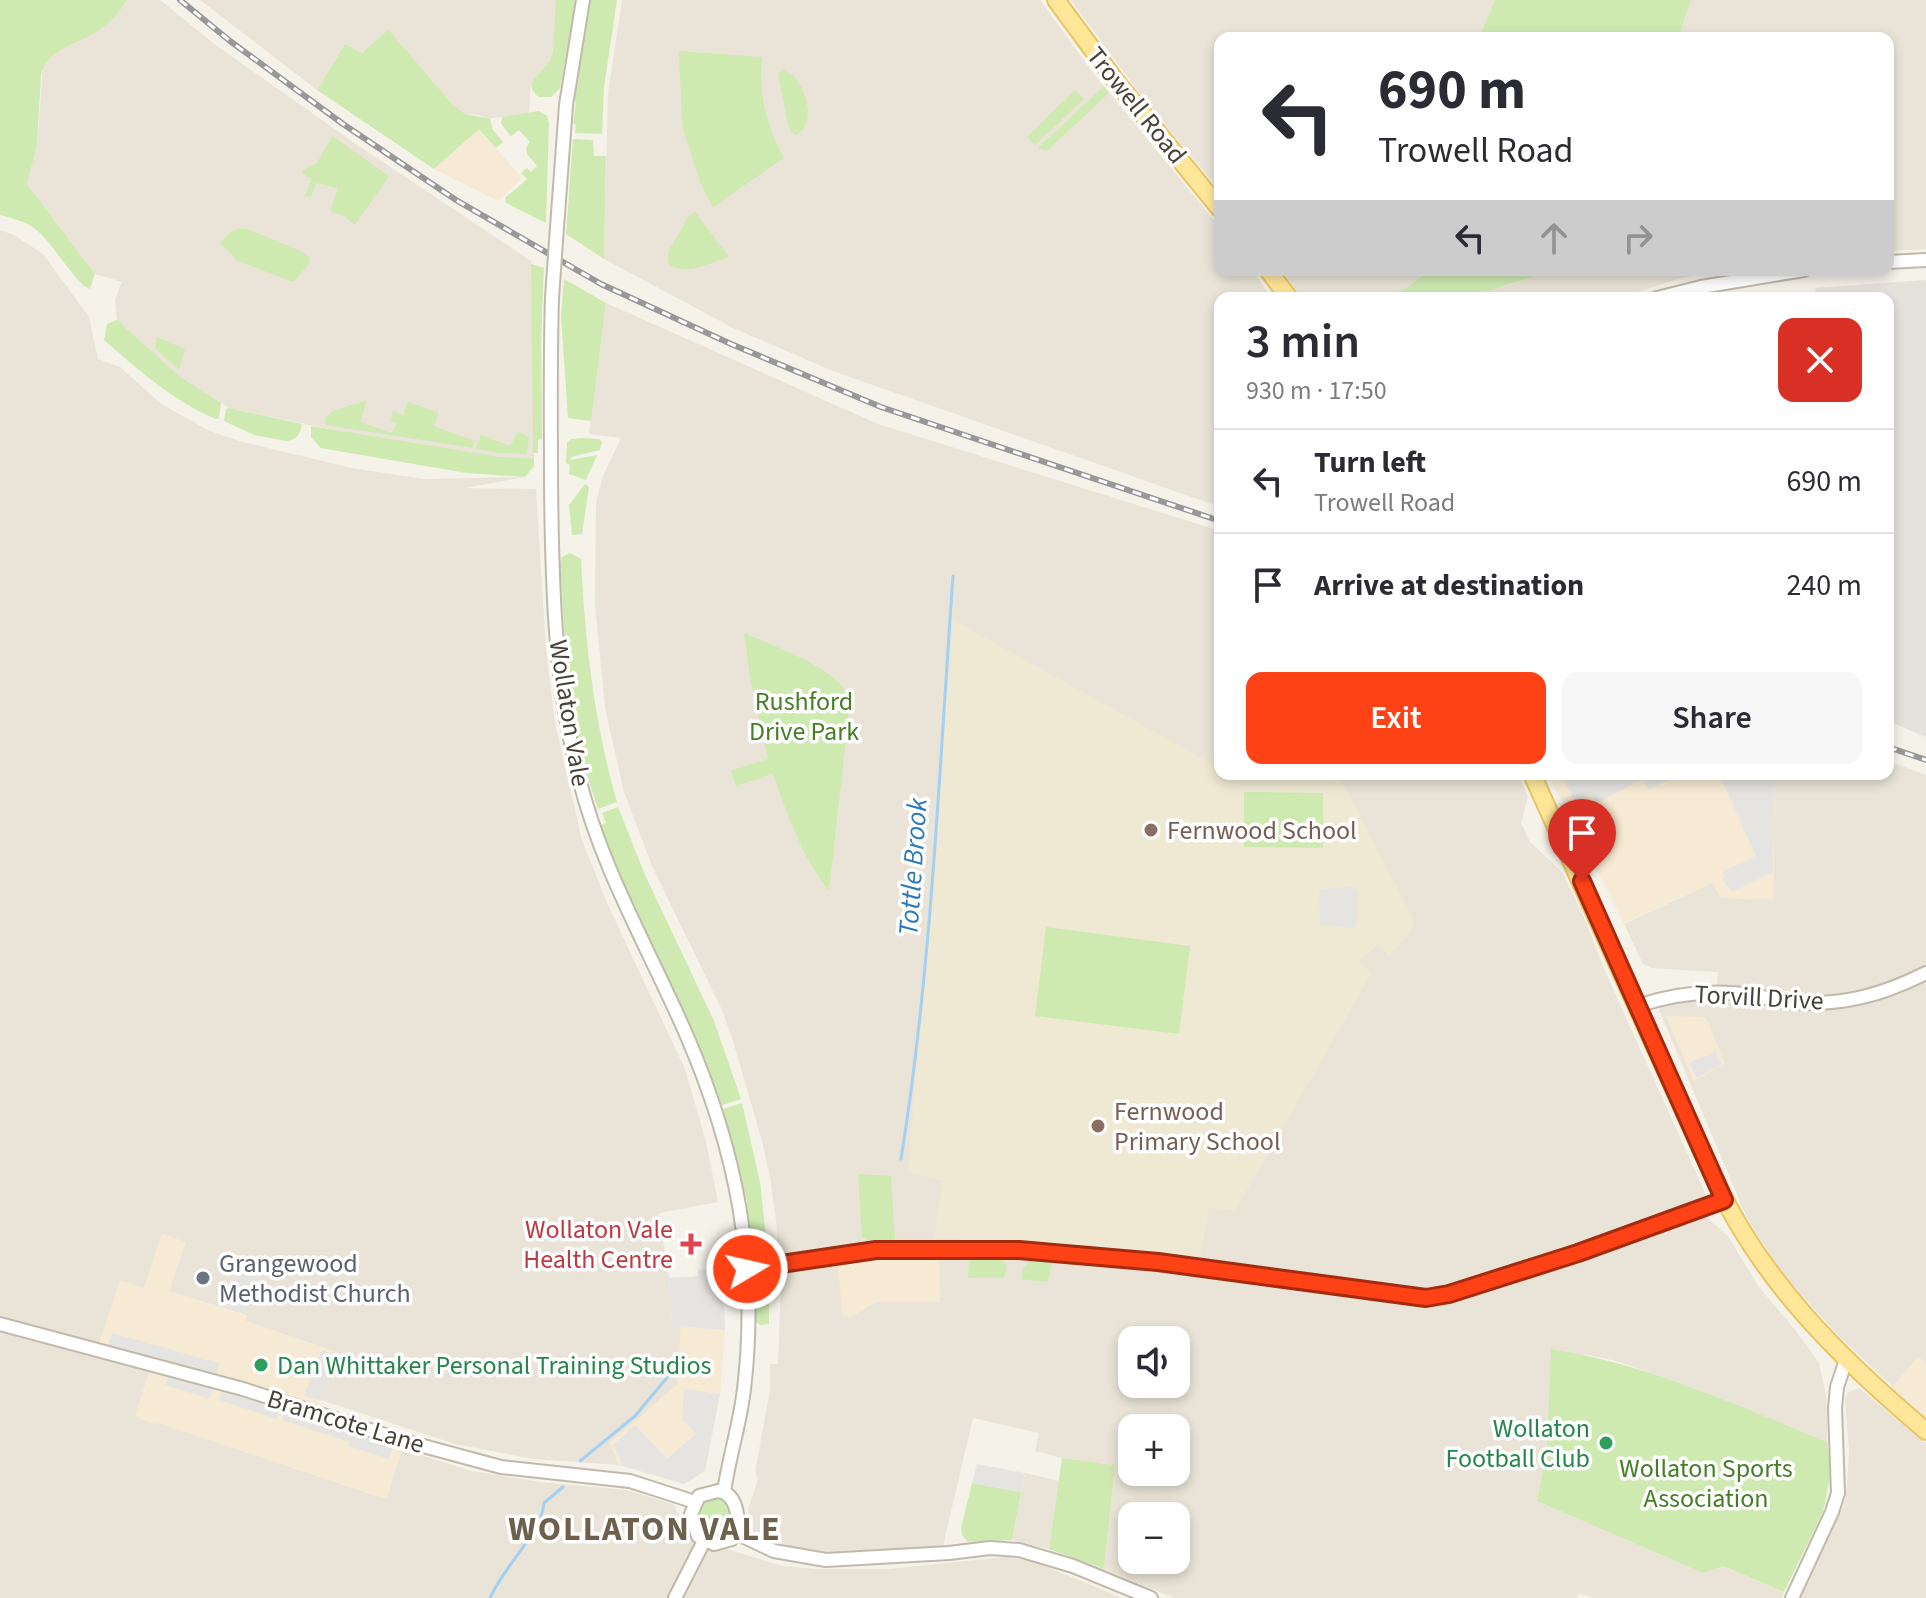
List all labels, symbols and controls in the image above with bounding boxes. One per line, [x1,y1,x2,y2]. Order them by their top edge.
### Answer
street label: Trowell Road [1078,39,1195,172]
text: 690 m [1378,51,1526,130]
icon: left [1246,64,1350,168]
text: Trowell Road [1378,125,1574,176]
icon: left [1448,216,1492,260]
icon: ahead [1532,216,1576,260]
icon: right [1616,216,1660,260]
text: 3 min [1246,308,1360,376]
button: close [1778,318,1862,402]
text: 930 m · 17:50 [1246,372,1387,409]
text: Turn left [1314,441,1426,484]
icon: left [1246,459,1290,503]
text: 690 m [1786,460,1862,503]
text: Trowell Road [1314,484,1455,521]
icon: arrive [1246,563,1290,607]
text: Arrive at destination [1314,564,1584,607]
text: 240 m [1786,564,1862,607]
street label: Wollaton Vale [540,637,599,789]
button: Exit [1246,672,1546,764]
button: Share [1562,672,1862,764]
park label: Rushford Drive Park [749,683,859,750]
water label: Tottle Brook [888,796,938,937]
pin [1548,799,1616,881]
icon: arrive [1560,811,1604,855]
place label: Fernwood School [1167,812,1357,849]
marker: Fernwood School [1142,821,1160,839]
street label: Torvill Drive [1693,976,1825,1019]
place label: Fernwood Primary School [1114,1093,1281,1160]
marker: Fernwood Primary School [1089,1117,1107,1135]
place label: Wollaton Vale Health Centre [523,1211,673,1278]
position arrow [705,1227,789,1311]
marker: Wollaton Vale Health Centre [680,1233,702,1255]
place label: Grangewood Methodist Church [219,1245,411,1312]
marker: Grangewood Methodist Church [194,1269,212,1287]
map controls [1118,1326,1190,1574]
button: sound [1118,1326,1190,1398]
place label: Dan Whittaker Personal Training Studios [277,1347,712,1384]
marker: Dan Whittaker Personal Training Studios [252,1356,270,1374]
street label: Bramcote Lane [263,1380,429,1463]
place label: Wollaton Football Club [1445,1410,1590,1477]
button: + [1118,1414,1190,1486]
marker: Wollaton Football Club [1597,1434,1615,1452]
park label: Wollaton Sports Association [1619,1450,1793,1517]
button: − [1118,1502,1190,1574]
district label: WOLLATON VALE [508,1505,782,1554]

